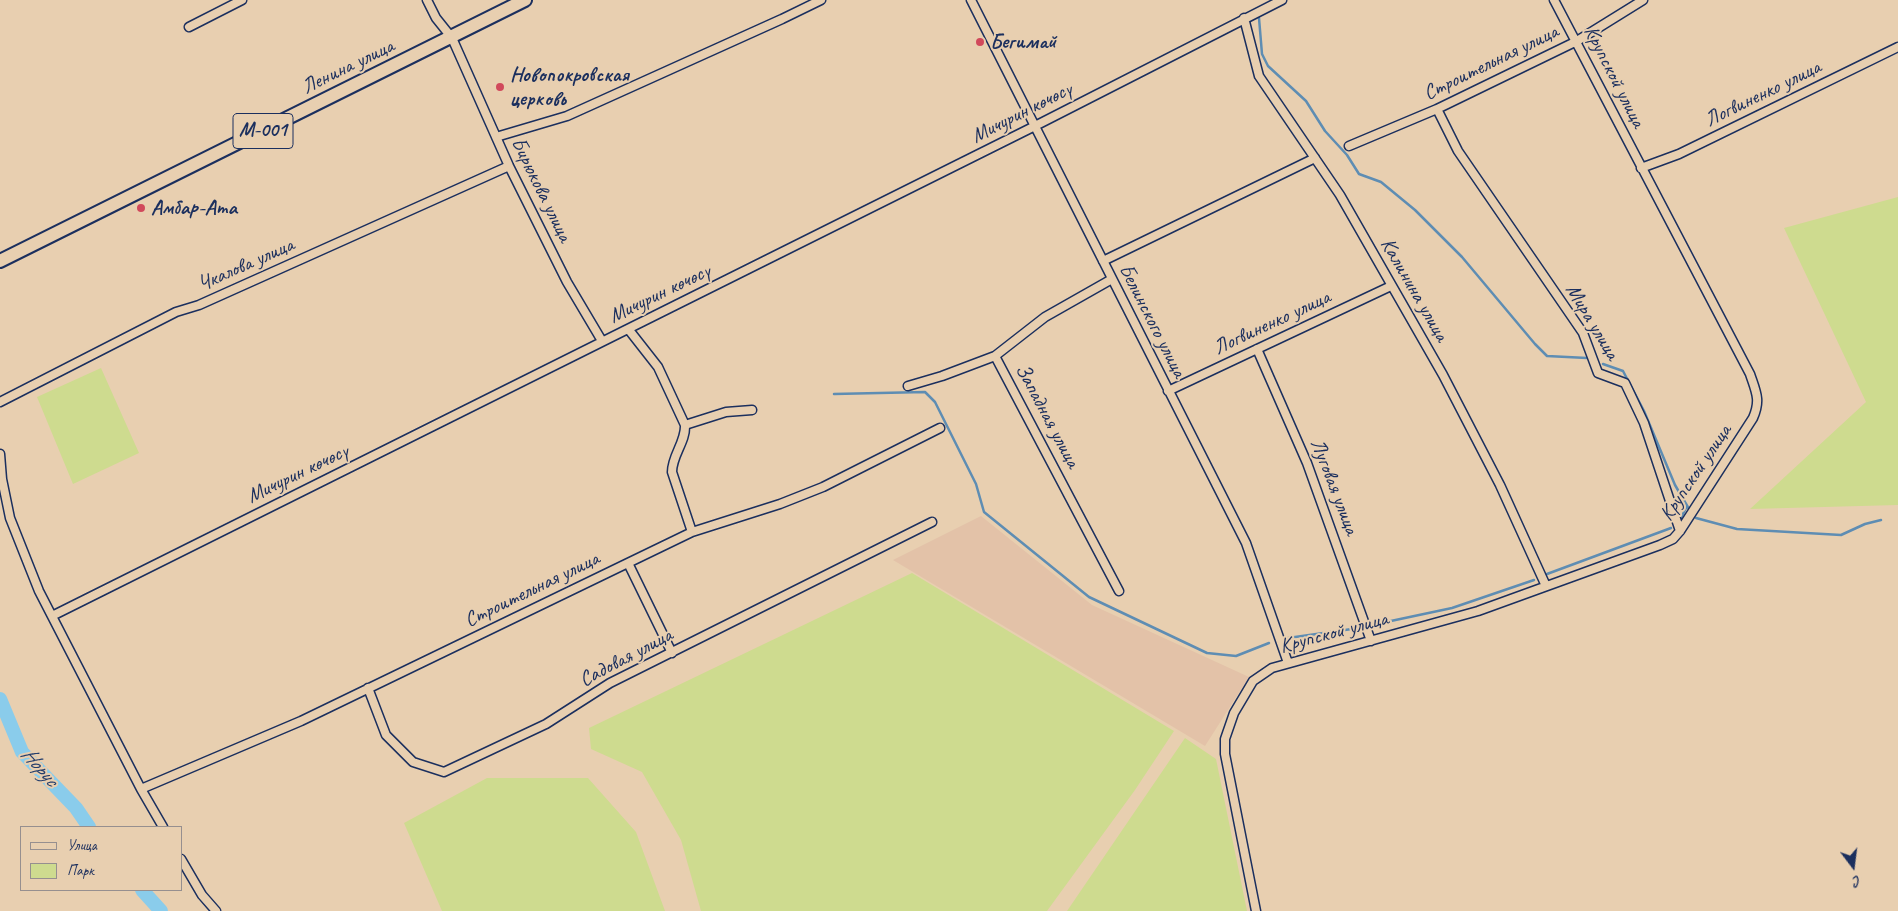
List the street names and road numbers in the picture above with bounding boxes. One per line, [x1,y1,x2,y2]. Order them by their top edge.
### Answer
street label: Строительная улица [1420,20,1562,106]
street label: Крупской улица [1578,22,1650,132]
street label: Ленина улица [298,34,398,100]
street label: Логвиненко улица [1701,55,1825,133]
street label: Мичурин көчөсү [967,77,1077,149]
road number: М-001 [233,114,293,148]
street label: Бирюкова улица [505,134,577,246]
street label: Чкалова улица [194,233,298,297]
street label: Калинина улица [1374,234,1454,346]
street label: Мичурин көчөсү [605,259,715,329]
street label: Белинского улица [1113,260,1191,382]
street label: Мира улица [1559,279,1625,365]
street label: Логвиненко улица [1210,285,1334,361]
street label: Западная улица [1009,360,1085,472]
street label: Крупской улица [1655,420,1737,526]
street label: Луговая улица [1304,435,1364,539]
street label: Мичурин көчөсү [243,439,353,509]
street label: Строительная улица [461,547,603,633]
street label: Крупской улица [1277,606,1391,660]
street label: Садовая улица [575,623,677,693]

